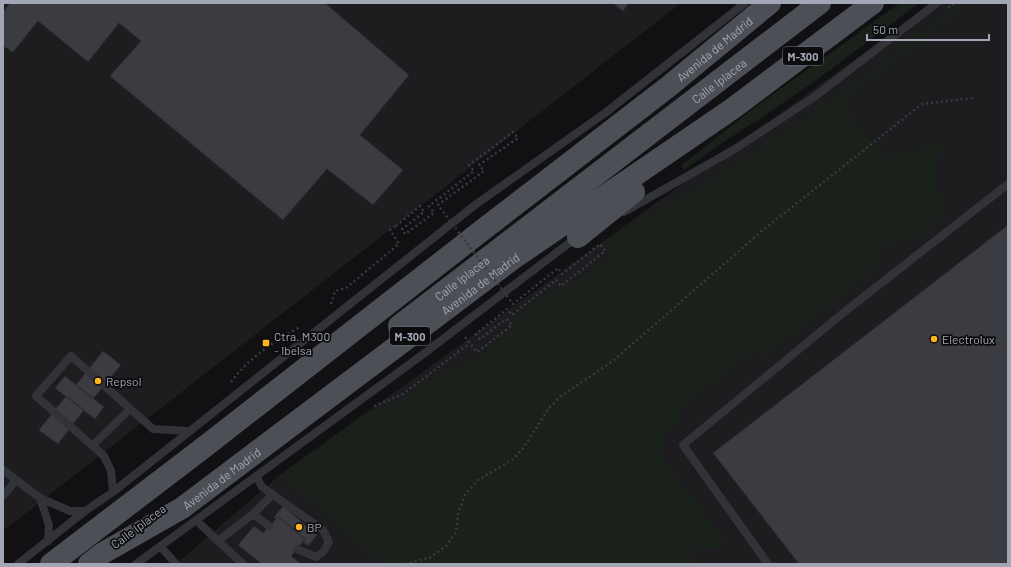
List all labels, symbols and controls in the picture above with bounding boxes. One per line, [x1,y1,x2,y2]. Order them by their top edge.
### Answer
street label: Avenida de Madrid [674,13,755,84]
scale bar [867,16,989,42]
text: 50 m [873,22,898,36]
road number: M-300 [783,47,823,65]
street label: Calle Iplacea [689,55,749,106]
street label: Avenida de Madrid [438,250,522,317]
street label: Calle Iplacea [432,253,492,303]
road number: M-300 [390,327,430,345]
place label: Ctra. M300 - Ibelsa [274,329,330,357]
place label: Electrolux [942,332,995,346]
marker: Electrolux [929,334,939,344]
marker: Ctra. M300 - Ibelsa [261,338,271,348]
place label: Repsol [106,374,141,388]
marker: Repsol [93,376,103,386]
street label: Avenida de Madrid [180,444,263,512]
street label: Calle Iplacea [108,501,168,551]
place label: BP [307,520,322,534]
marker: BP [294,522,304,532]

